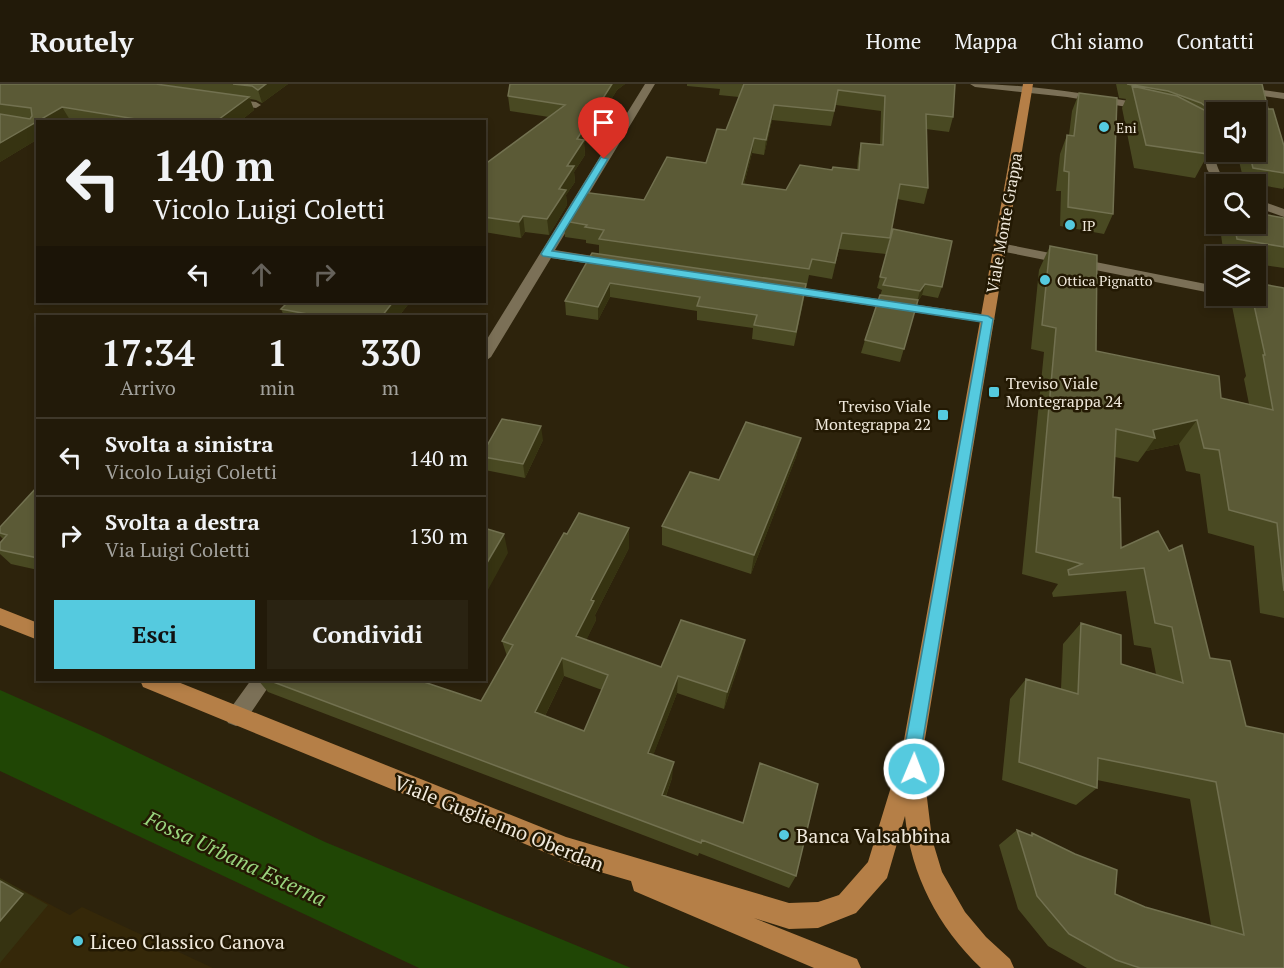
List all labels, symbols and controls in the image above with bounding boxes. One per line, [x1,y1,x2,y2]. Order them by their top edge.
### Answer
text: Routely [30,23,133,60]
text: Home [866,27,921,55]
text: Mappa [954,27,1018,55]
text: Chi siamo [1051,27,1144,55]
text: Contatti [1177,27,1254,55]
pin [578,97,629,159]
map controls [1206,102,1266,306]
button: sound [1206,102,1266,162]
icon: arrive [587,106,620,139]
place label: Eni [1116,118,1137,137]
marker: Eni [1097,120,1111,134]
text: 140 m [153,137,274,193]
icon: left [54,144,132,222]
street label: Viale Monte Grappa [981,151,1027,295]
button: search [1206,174,1266,234]
text: Vicolo Luigi Coletti [153,191,385,227]
place label: IP [1082,216,1095,235]
marker: IP [1063,218,1077,232]
button: layers [1206,246,1266,306]
icon: left [182,258,215,291]
icon: ahead [245,258,278,291]
icon: right [308,258,341,291]
place label: Ottica Pignatto [1057,271,1153,290]
marker: Ottica Pignatto [1038,273,1052,287]
text: 17:34 [101,329,195,376]
text: 1 [267,329,288,376]
text: 330 [360,329,421,376]
place label: Treviso Viale Montegrappa 24 [1006,372,1122,412]
text: Arrivo [120,374,176,401]
text: min [260,374,295,401]
text: m [382,374,399,401]
marker: Treviso Viale Montegrappa 24 [987,385,1001,399]
place label: Treviso Viale Montegrappa 22 [815,395,931,435]
marker: Treviso Viale Montegrappa 22 [936,408,950,422]
text: Svolta a sinistra [105,429,274,458]
icon: left [54,441,87,474]
text: 140 m [408,443,468,472]
text: Vicolo Luigi Coletti [105,458,277,485]
text: Svolta a destra [105,507,260,536]
icon: right [54,519,87,552]
text: 130 m [408,521,468,550]
text: Via Luigi Coletti [105,536,250,563]
button: Esci [54,600,255,669]
button: Condividi [267,600,468,669]
position arrow [882,737,946,801]
street label: Viale Guglielmo Oberdan [390,768,608,878]
water label: Fossa Urbana Esterna [140,803,331,912]
place label: Banca Valsabbina [796,822,951,849]
marker: Banca Valsabbina [777,828,791,842]
place label: Liceo Classico Canova [90,928,285,955]
marker: Liceo Classico Canova [71,934,85,948]

